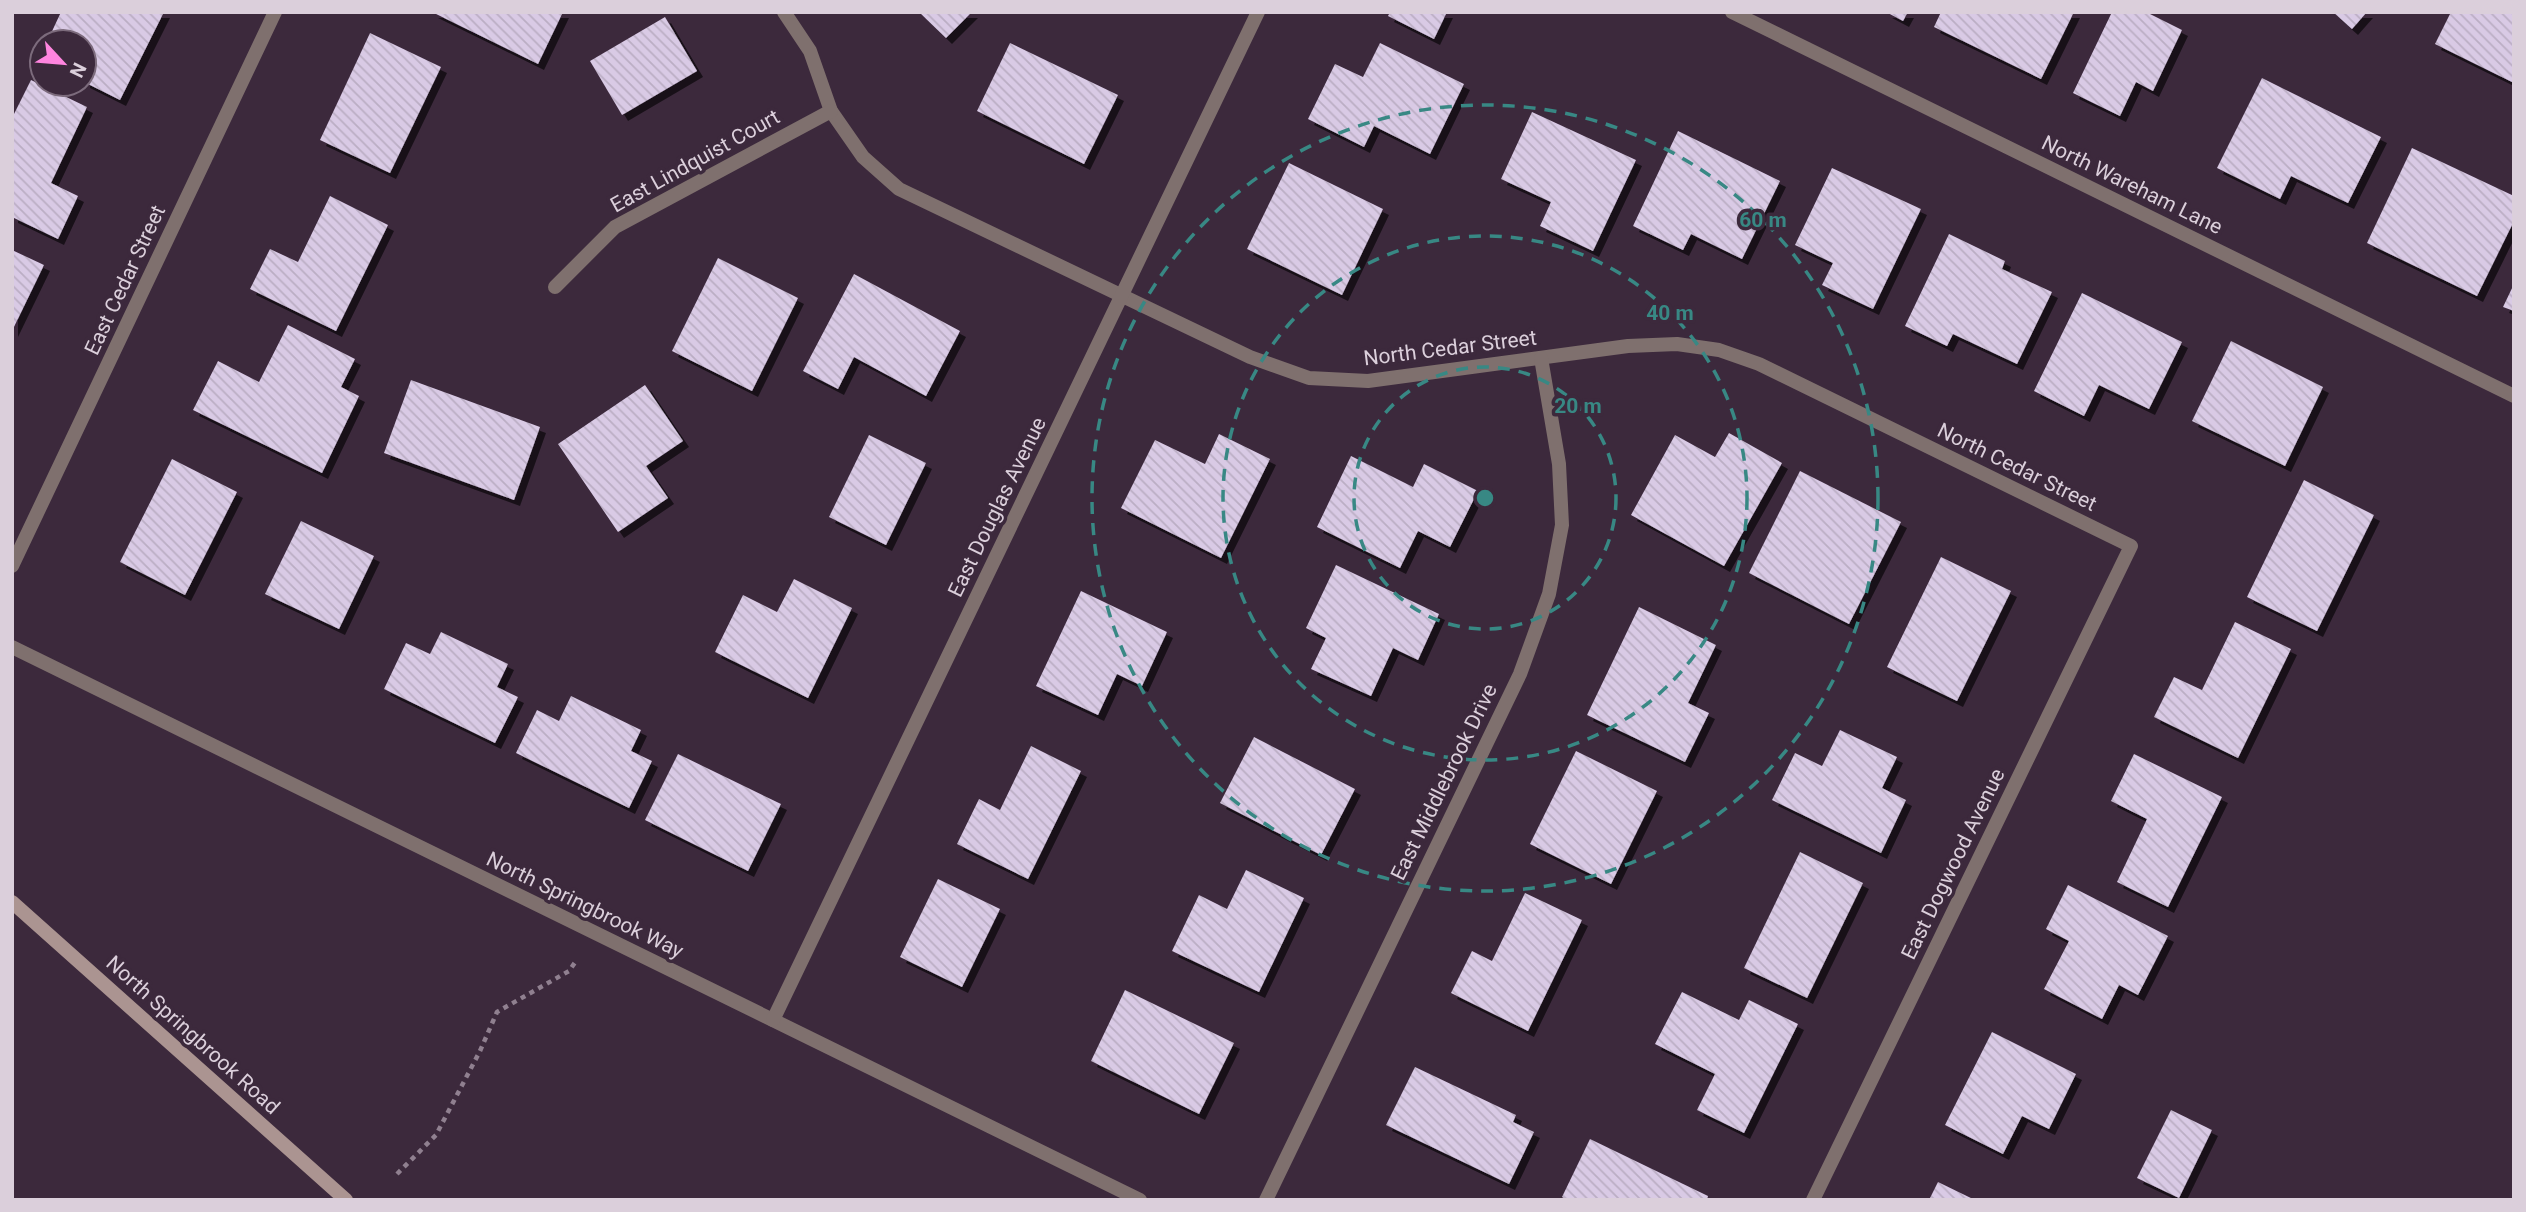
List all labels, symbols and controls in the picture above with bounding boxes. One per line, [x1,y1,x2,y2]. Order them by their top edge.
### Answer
north arrow [28,28,98,98]
text: N [65,59,91,81]
street label: East Lindquist Court [606,105,784,217]
street label: North Wareham Lane [2038,131,2226,239]
street label: East Cedar Street [80,201,170,359]
text: 60 m [1739,208,1787,232]
text: 40 m [1646,301,1694,325]
street label: North Cedar Street [1362,325,1538,371]
text: 20 m [1554,394,1602,418]
street label: East Douglas Avenue [943,413,1051,601]
street label: North Cedar Street [1934,418,2101,516]
centre of rings [1473,486,1497,510]
street label: East Middlebrook Drive [1386,680,1502,884]
street label: East Dogwood Avenue [1896,765,2010,963]
street label: North Springbrook Way [483,847,687,963]
street label: North Springbrook Road [101,951,285,1119]

